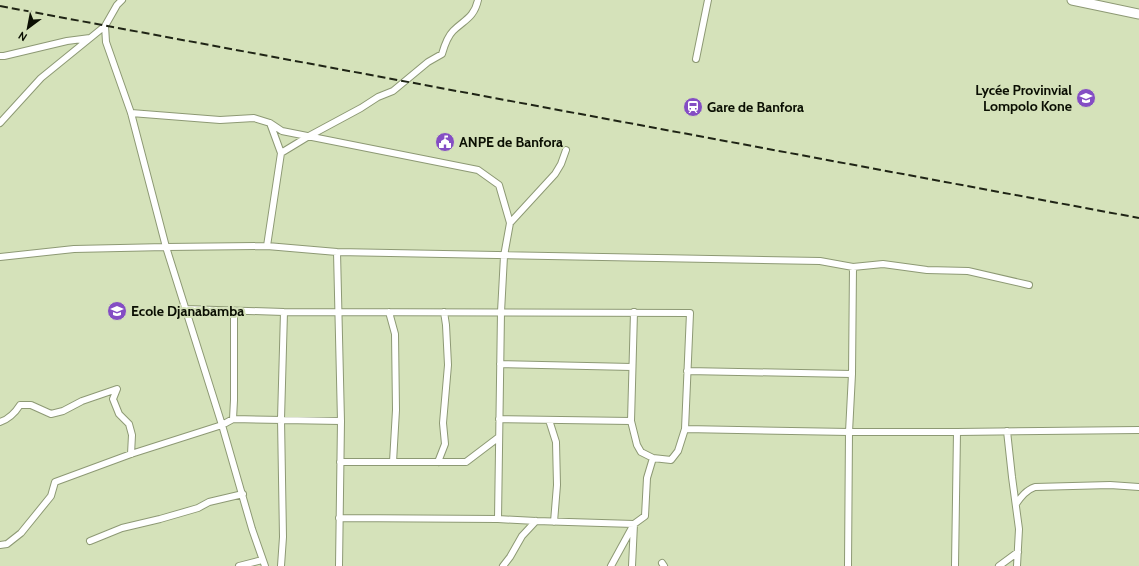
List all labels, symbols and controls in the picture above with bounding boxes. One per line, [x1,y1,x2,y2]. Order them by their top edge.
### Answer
north arrow [8,8,48,48]
text: N [16,28,30,44]
place label: Lycée Provinvial Lompolo Kone [975,81,1072,115]
school or university icon: Lycée Provinvial Lompolo Kone [1075,87,1097,109]
station icon: Gare de Banfora [682,96,704,118]
place label: Gare de Banfora [707,98,804,116]
public building icon: ANPE de Banfora [434,131,456,153]
place label: ANPE de Banfora [459,133,563,151]
school or university icon: Ecole Djanabamba [106,300,128,322]
place label: Ecole Djanabamba [131,302,244,320]

